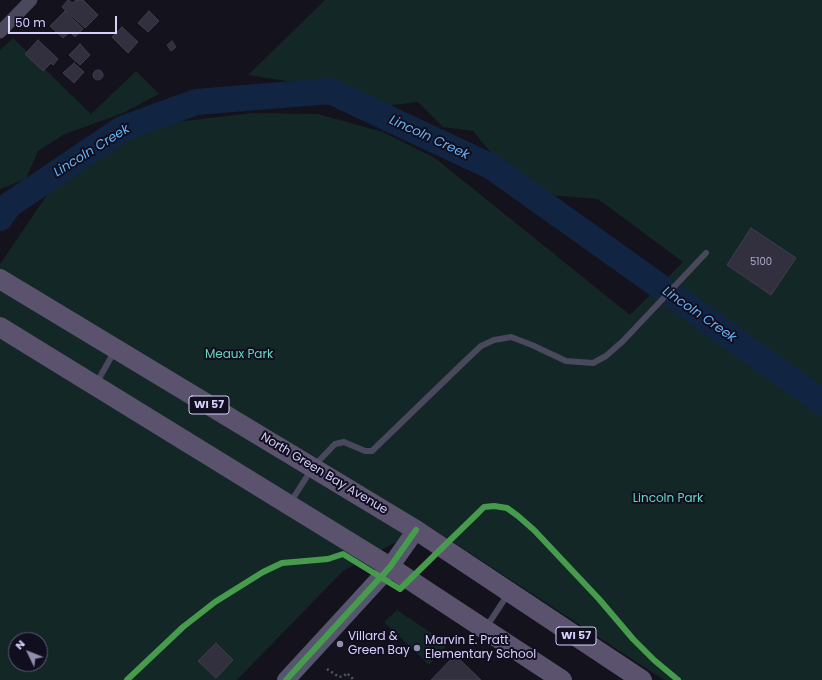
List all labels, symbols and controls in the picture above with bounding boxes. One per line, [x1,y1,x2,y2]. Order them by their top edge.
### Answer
scale bar [10,8,119,34]
text: 50 m [15,14,46,31]
water label: Lincoln Creek [387,113,471,163]
water label: Lincoln Creek [51,121,133,181]
house number: 5100 [750,256,772,268]
water label: Lincoln Creek [659,284,739,346]
park label: Meaux Park [205,348,273,362]
road number: WI 57 [189,396,229,414]
street label: North Green Bay Avenue [258,430,390,518]
park label: Lincoln Park [633,492,703,506]
road number: WI 57 [556,627,596,645]
place label: Villard & Green Bay [348,630,410,658]
north arrow [8,632,48,672]
place label: Marvin E. Pratt Elementary School [425,634,536,662]
text: N [11,636,29,653]
marker: Villard & Green Bay [335,639,345,649]
marker: Marvin E. Pratt Elementary School [412,643,422,653]

